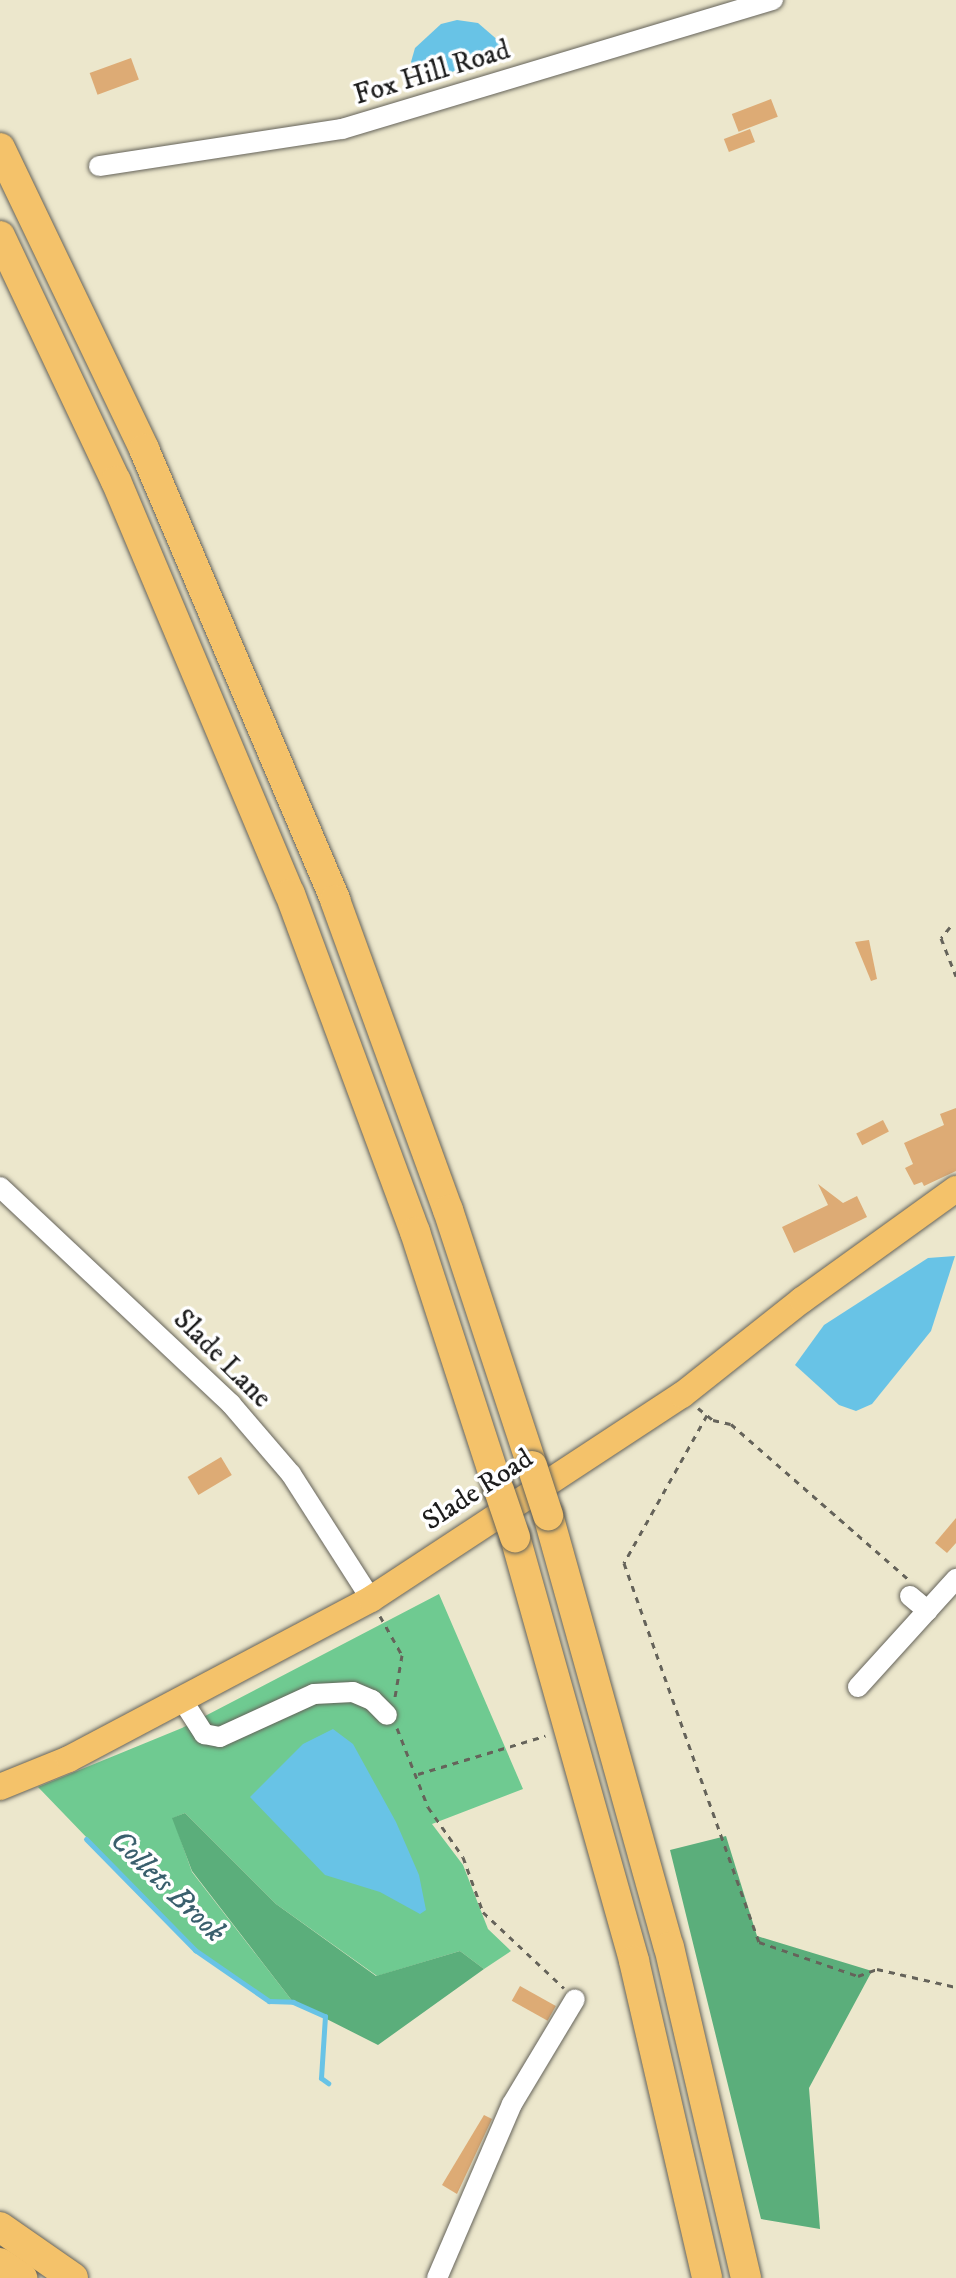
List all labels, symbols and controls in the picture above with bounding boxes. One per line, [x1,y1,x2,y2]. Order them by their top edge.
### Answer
street label: Fox Hill Road [350,33,514,113]
street label: Slade Lane [166,1303,278,1415]
street label: Slade Road [417,1442,539,1538]
water label: Collets Brook [102,1823,232,1951]

